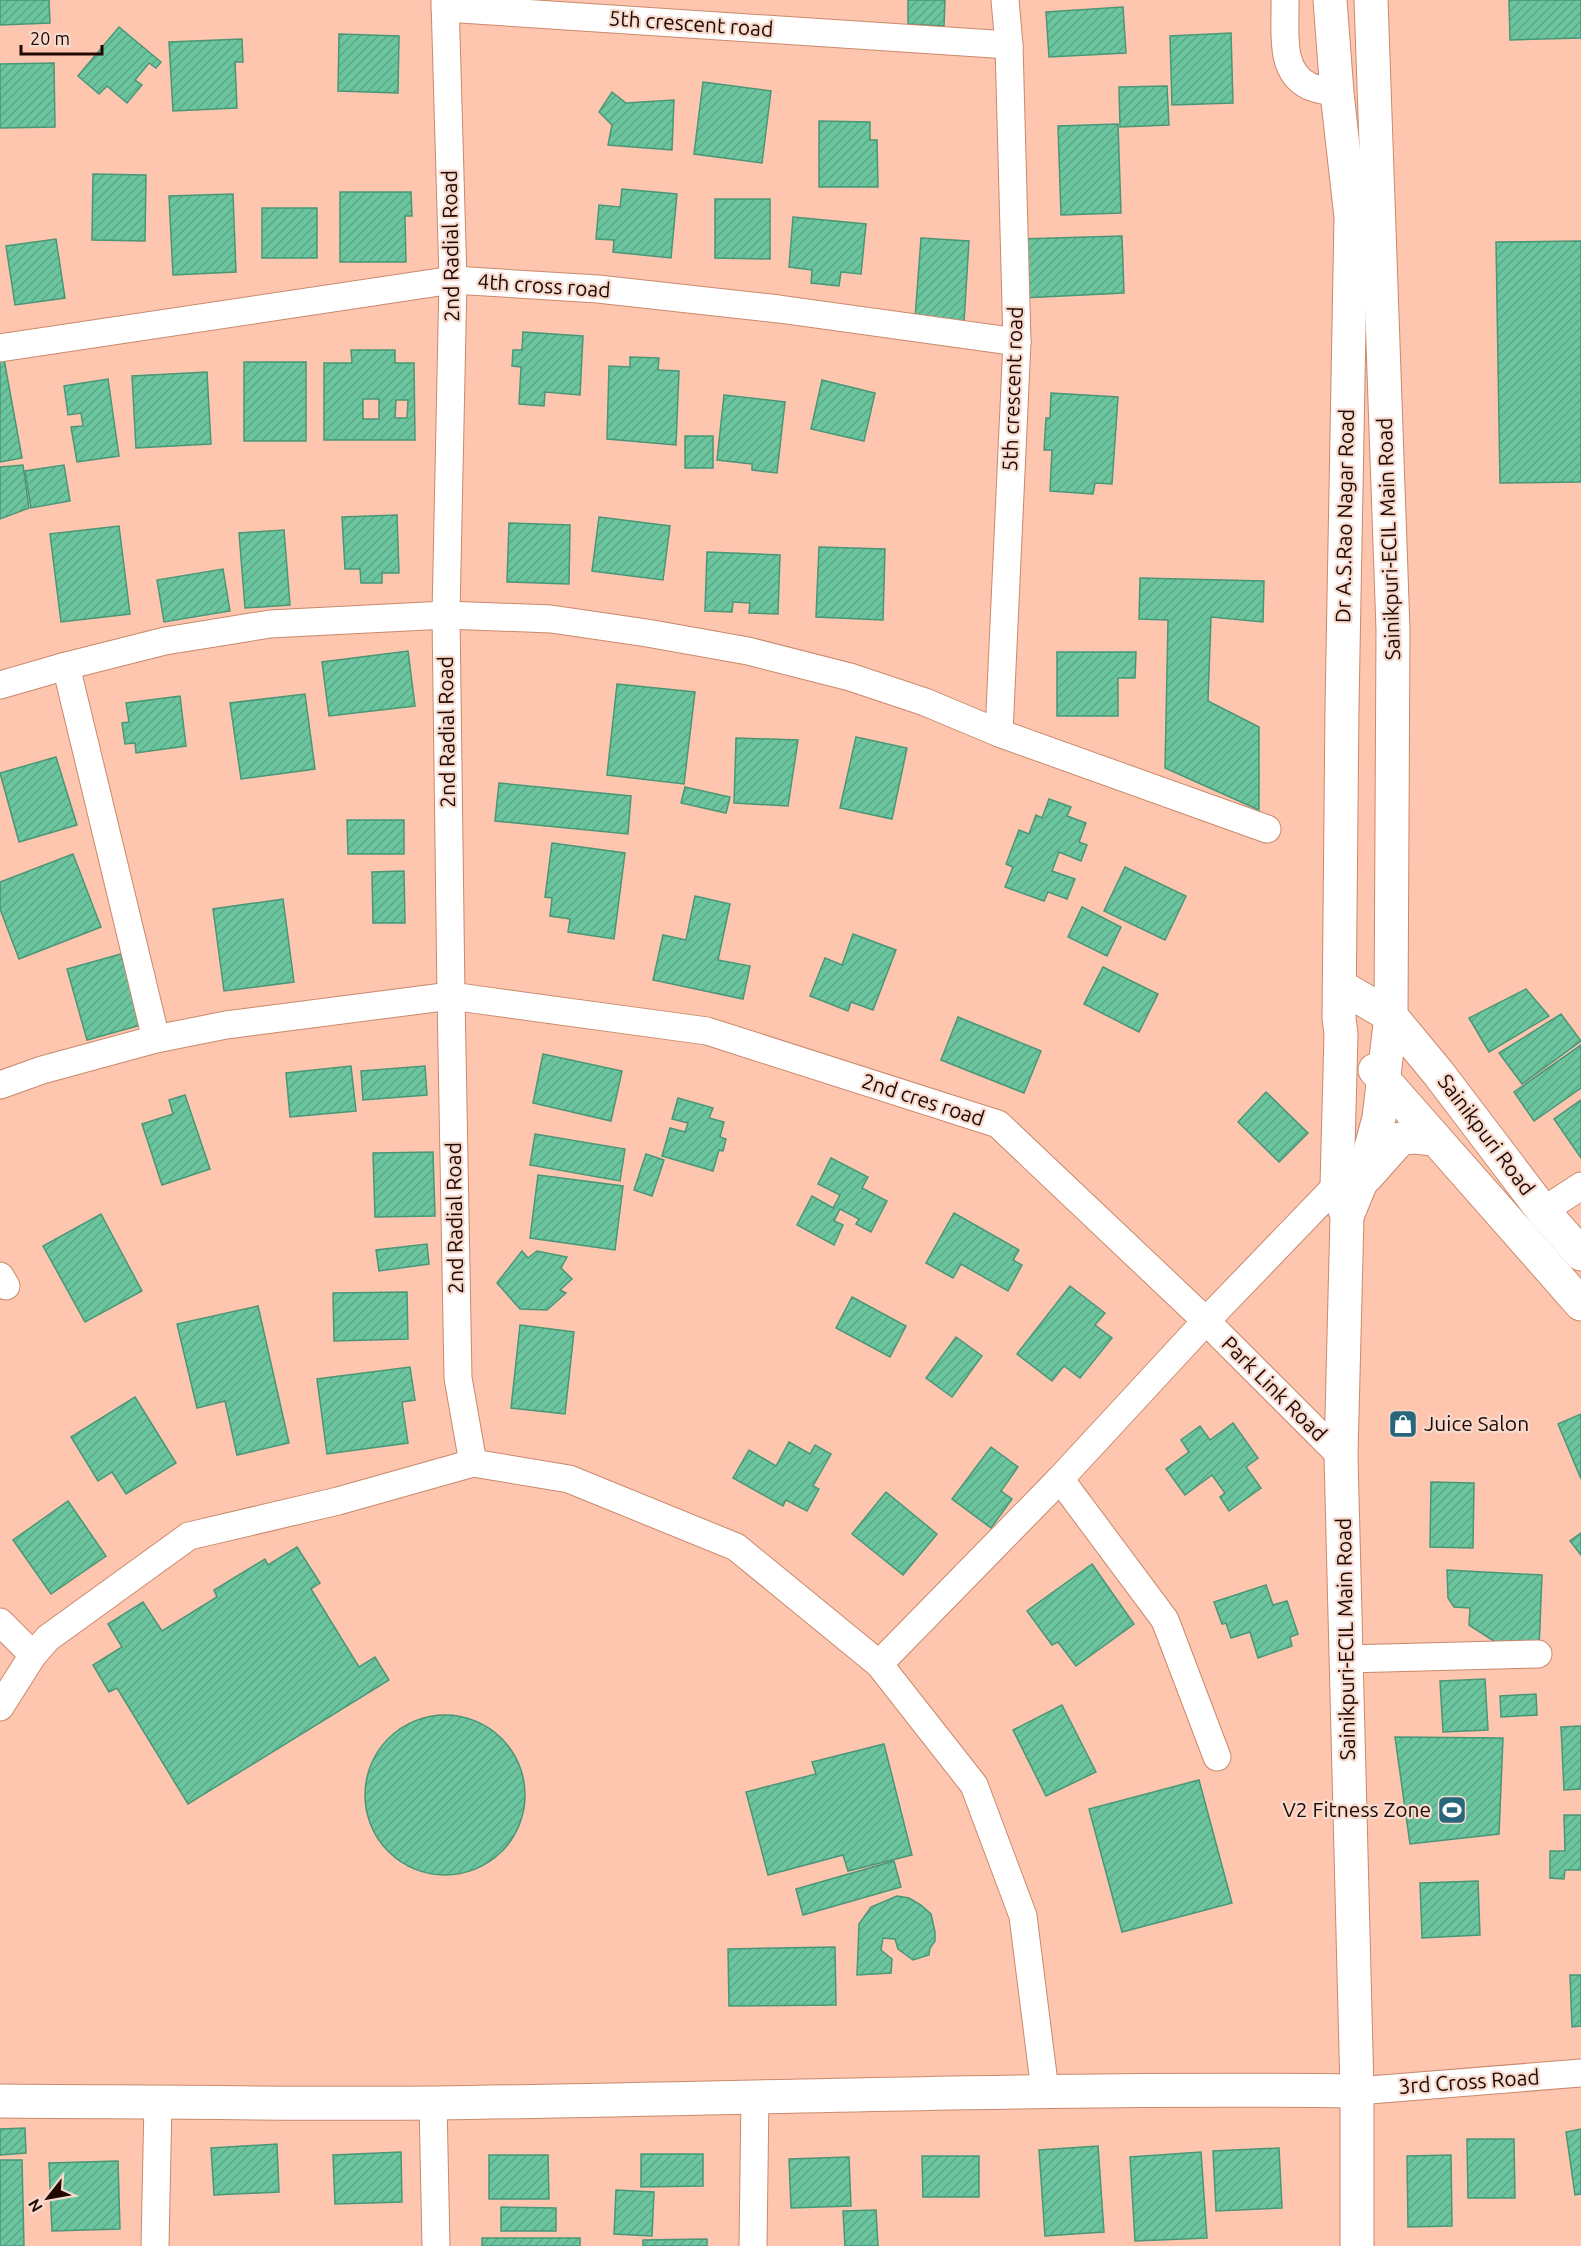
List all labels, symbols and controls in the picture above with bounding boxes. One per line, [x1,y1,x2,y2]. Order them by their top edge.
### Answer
street label: 5th crescent road [608,5,774,41]
scale bar [21,18,102,56]
text: 20 m [30,28,70,48]
street label: 2nd Radial Road [437,170,463,322]
street label: 4th cross road [477,268,611,302]
street label: 5th crescent road [997,306,1027,472]
street label: Dr A.S.Rao Nagar Road [1330,409,1358,623]
street label: Sainikpuri-ECIL Main Road [1372,417,1404,661]
street label: 2nd Radial Road [433,656,459,808]
street label: 2nd cres road [859,1068,988,1130]
street label: Sainikpuri Road [1434,1069,1540,1200]
street label: 2nd Radial Road [441,1142,467,1294]
street label: Park Link Road [1217,1331,1332,1446]
shop icon: Juice Salon [1387,1408,1419,1440]
place label: Juice Salon [1424,1411,1529,1435]
street label: Sainikpuri-ECIL Main Road [1331,1518,1359,1761]
sports icon: V2 Fitness Zone [1436,1794,1468,1826]
place label: V2 Fitness Zone [1282,1797,1431,1821]
street label: 3rd Cross Road [1398,2064,1540,2098]
north arrow [18,2168,78,2228]
text: N [24,2196,46,2215]

